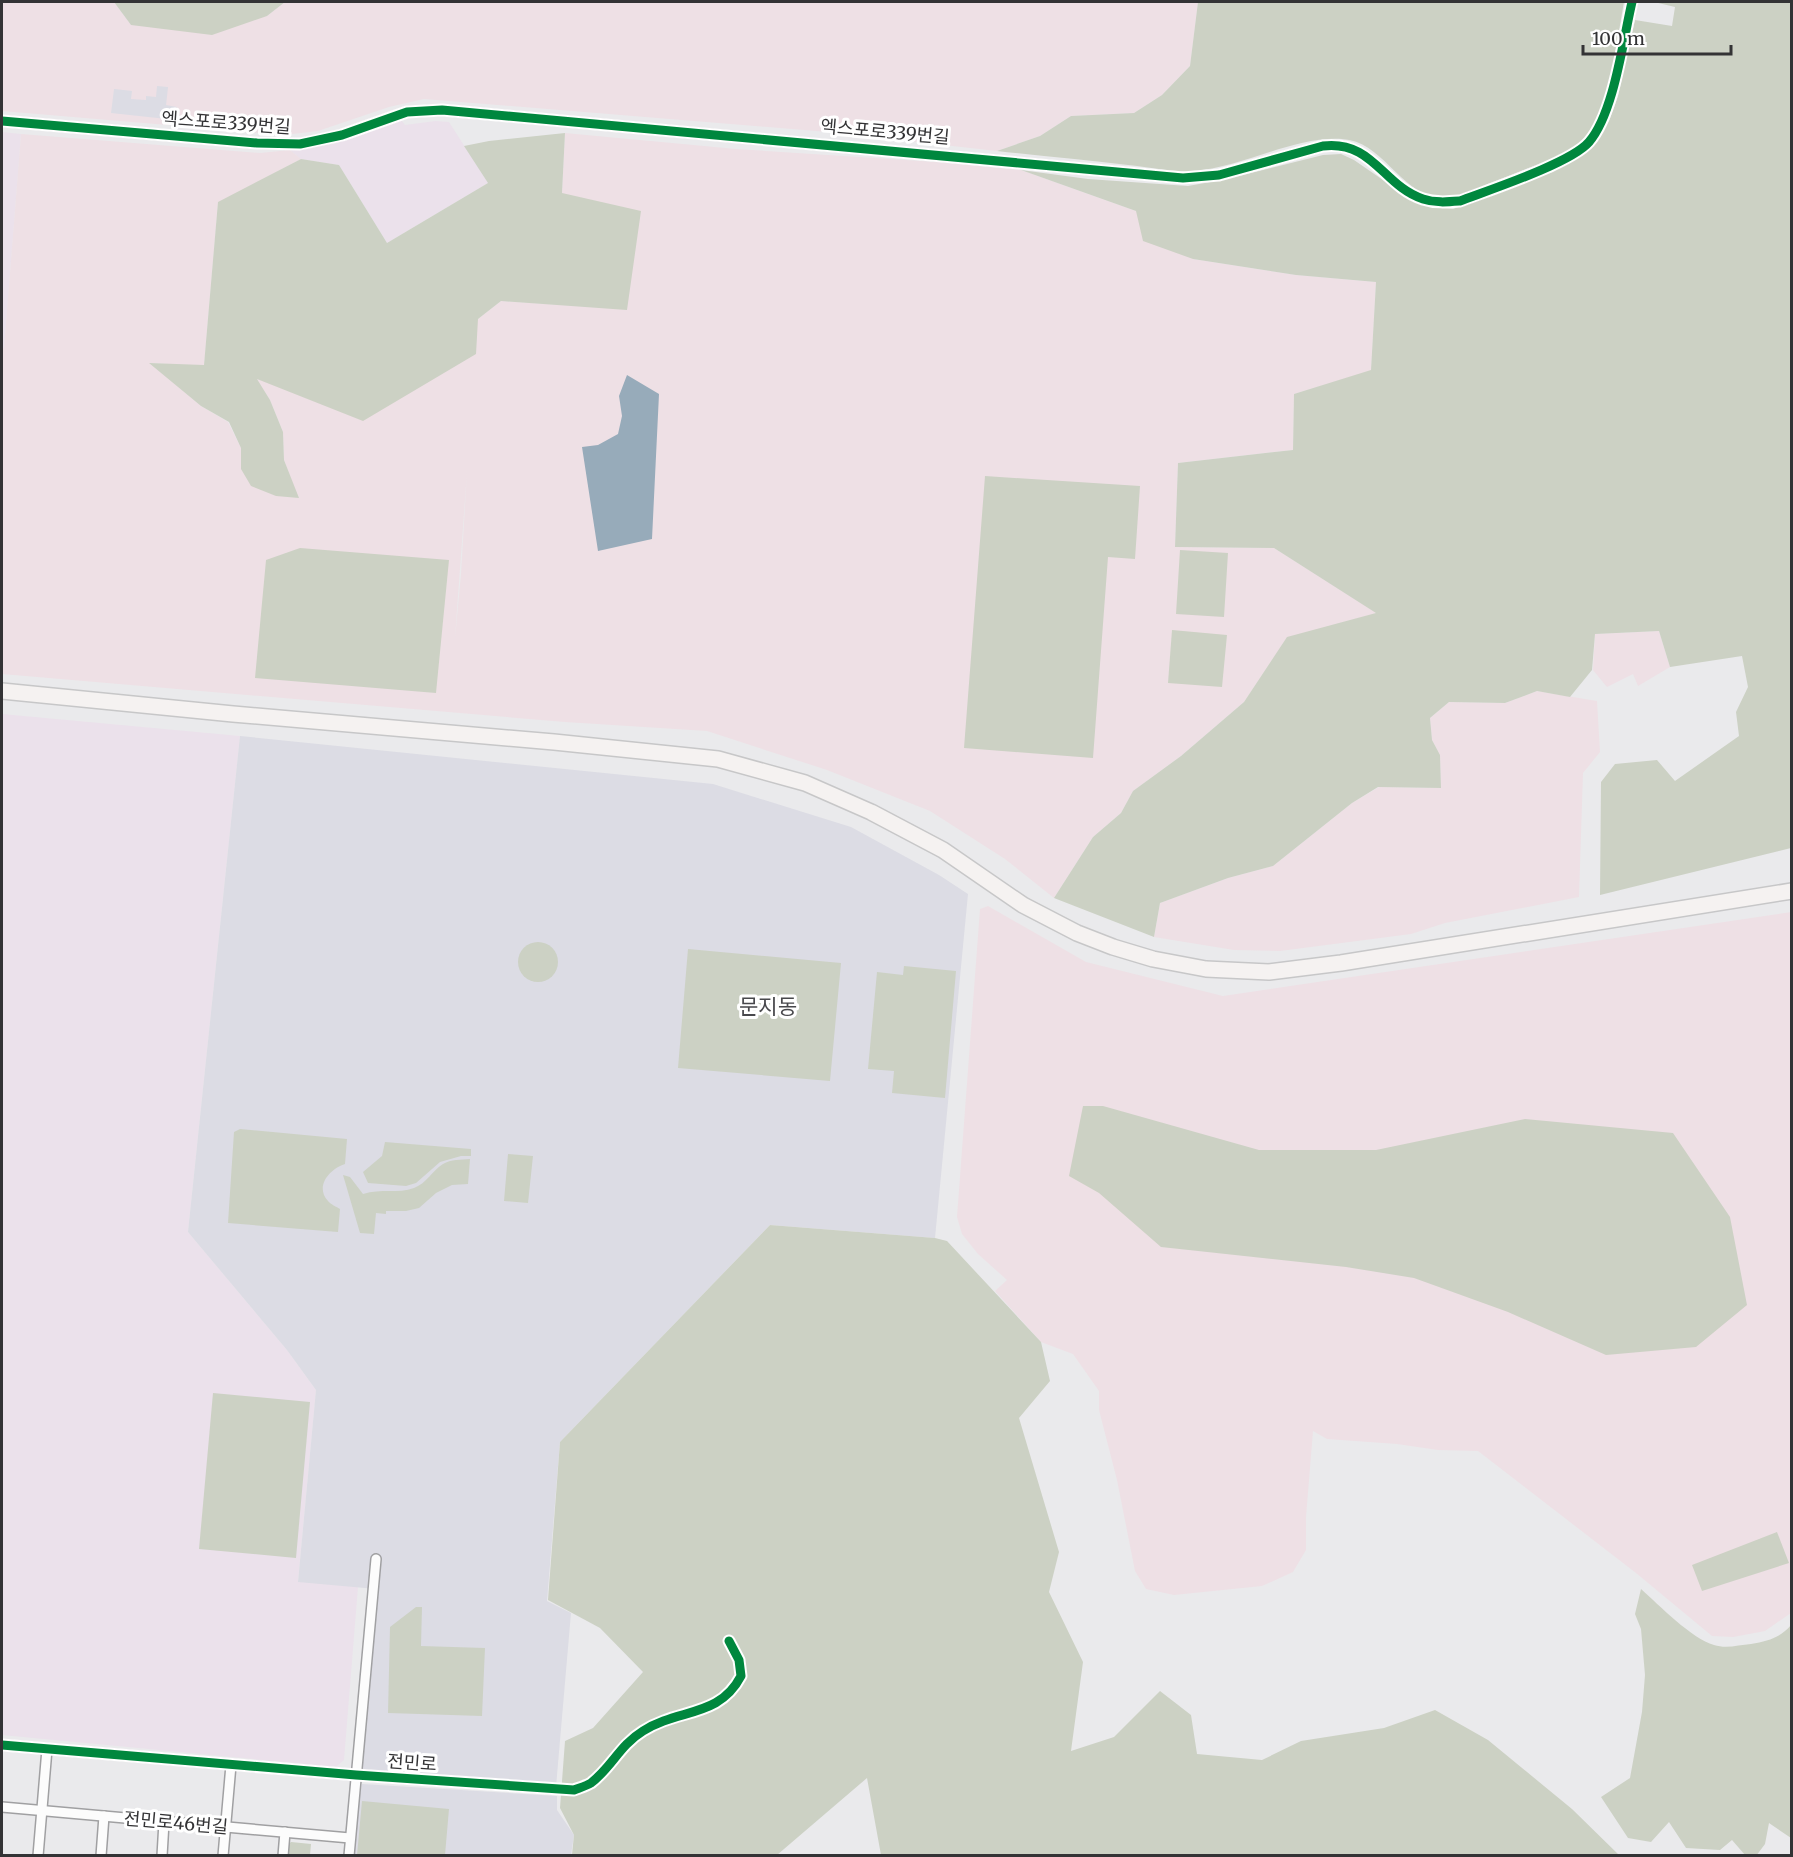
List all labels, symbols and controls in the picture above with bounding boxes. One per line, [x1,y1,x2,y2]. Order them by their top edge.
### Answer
scale bar [1583,18,1732,56]
text: 100 m [1592,27,1645,50]
street label: 엑스포로339번길 [161,107,291,138]
street label: 엑스포로339번길 [820,114,951,149]
district label: 문지동 [739,993,797,1020]
street label: 전민로 [386,1749,438,1776]
street label: 전민로46번길 [123,1806,229,1839]

